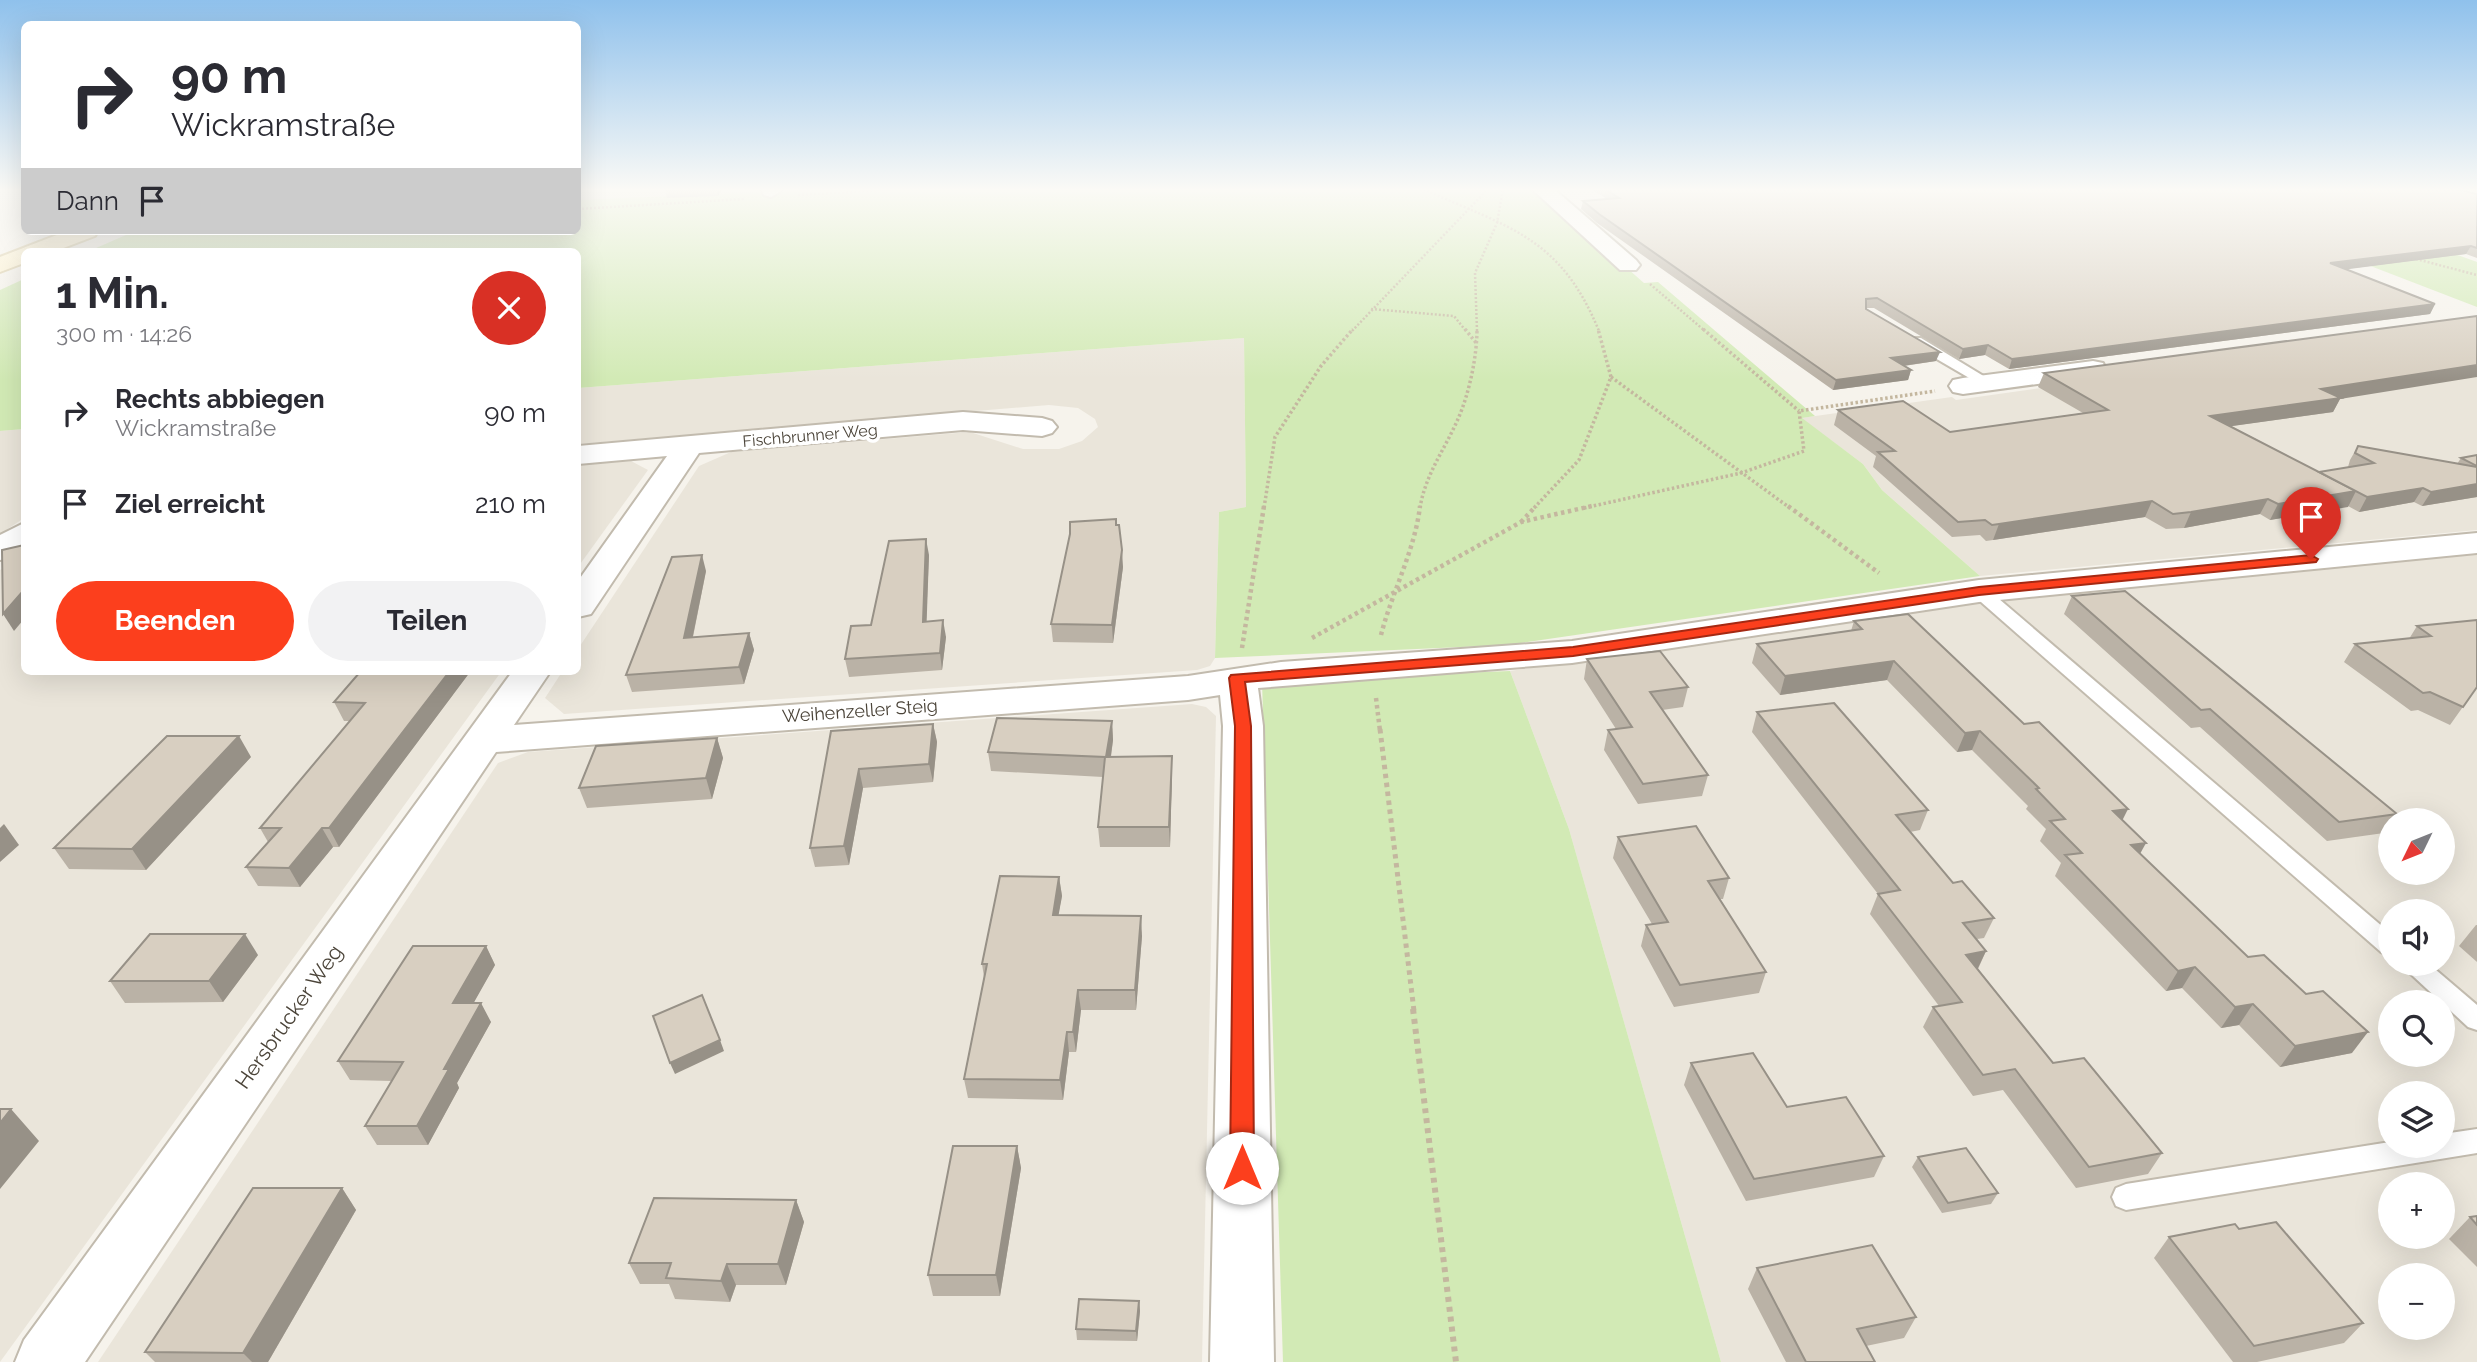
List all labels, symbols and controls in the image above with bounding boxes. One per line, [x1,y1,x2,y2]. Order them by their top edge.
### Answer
text: 90 m [171,47,287,104]
icon: right [56,49,147,140]
text: Wickramstraße [171,106,395,143]
icon: arrive [133,182,171,220]
text: Dann [56,186,119,216]
text: 1 Min. [56,269,169,318]
button: close [472,271,546,345]
text: 300 m · 14:26 [56,320,192,347]
text: Rechts abbiegen [115,384,325,414]
icon: right [56,394,94,432]
text: 90 m [484,398,546,428]
text: Wickramstraße [115,414,276,441]
street label: Fischbrunner Weg [742,420,878,451]
icon: arrive [56,485,94,523]
pin [2281,487,2341,559]
text: Ziel erreicht [115,489,265,519]
text: 210 m [475,489,546,519]
icon: arrive [2292,498,2330,536]
button: Beenden [56,581,294,661]
button: Teilen [308,581,546,661]
street label: Weihenzeller Steig [781,695,939,726]
north arrow [2378,808,2455,886]
map controls [2378,808,2455,1340]
button: sound [2378,899,2455,976]
street label: Hersbrucker Weg [230,940,348,1093]
button: search [2378,990,2455,1067]
button: layers [2378,1081,2455,1158]
position arrow [1205,1131,1279,1205]
button: + [2378,1172,2455,1249]
button: − [2378,1263,2455,1340]

